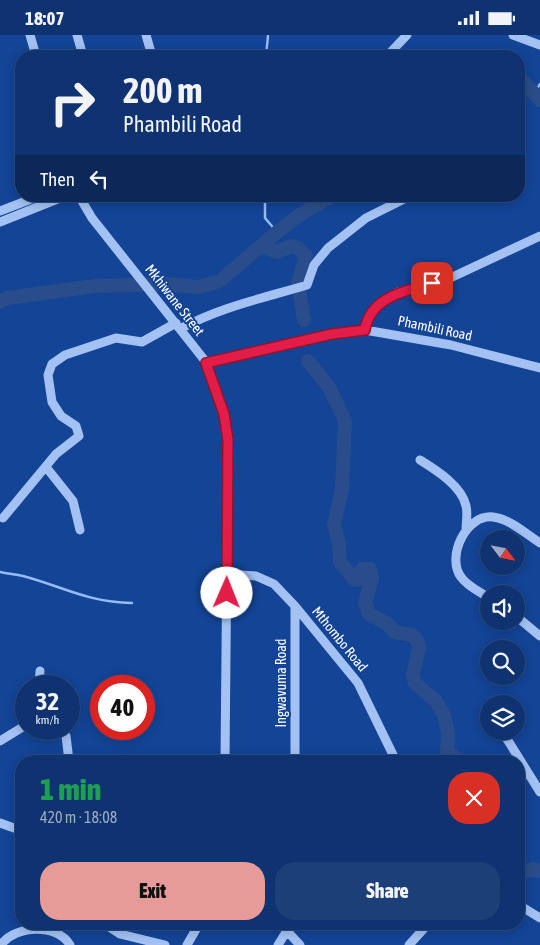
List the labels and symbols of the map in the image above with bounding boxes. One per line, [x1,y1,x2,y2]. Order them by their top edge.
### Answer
street label: Mkhiwane Street [142,261,208,339]
pin [411,262,453,304]
street label: Phambili Road [396,312,474,344]
north arrow [480,530,525,575]
position arrow [200,566,252,618]
street label: Mthombo Road [309,603,371,675]
street label: Ingwavuma Road [273,639,289,727]
speed limit sign: 40 [90,675,155,740]

